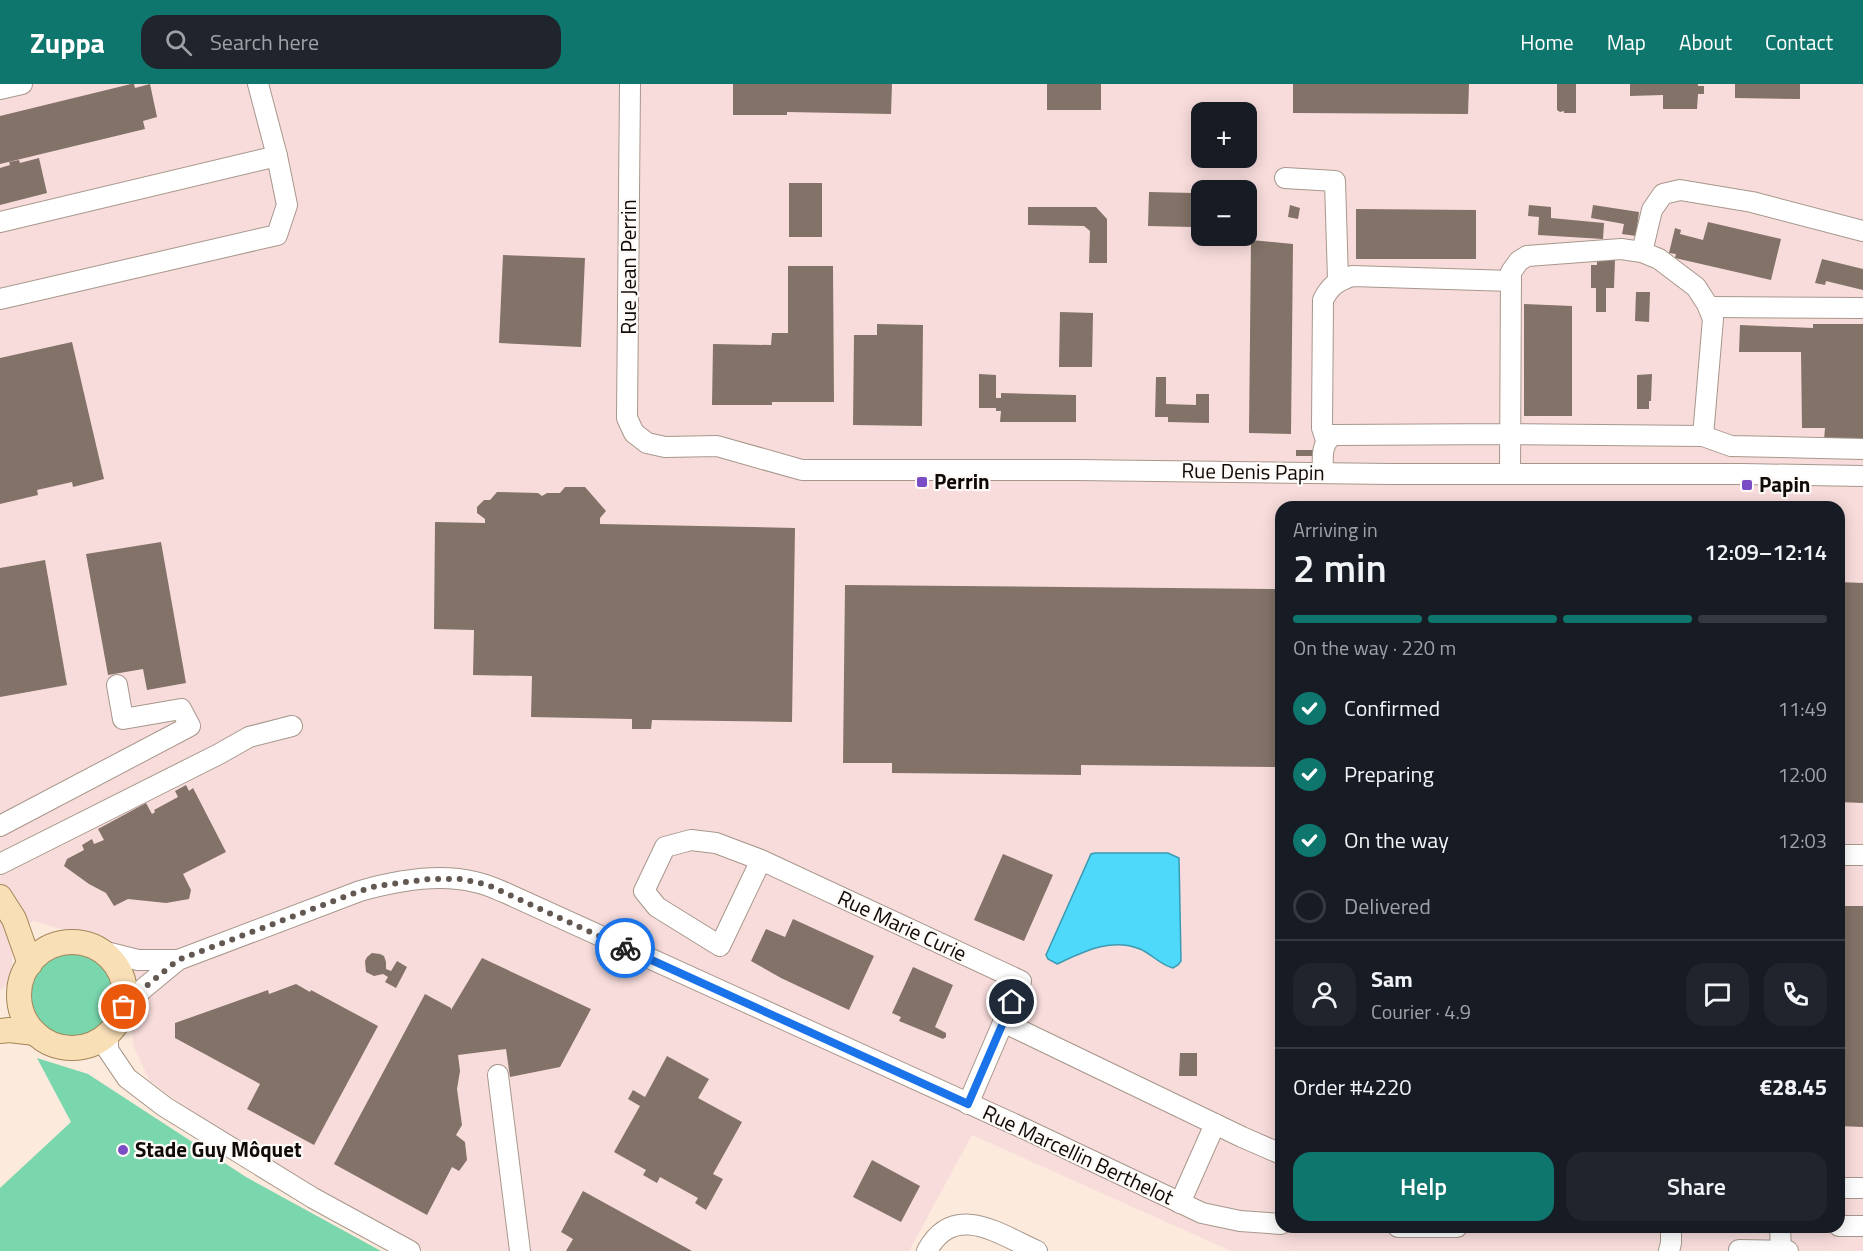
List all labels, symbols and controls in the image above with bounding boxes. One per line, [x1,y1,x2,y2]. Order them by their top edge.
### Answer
search box [141,15,561,69]
text: Zuppa [30,21,105,64]
text: Search here [210,25,319,59]
icon: search [162,26,195,59]
text: Home [1520,26,1574,58]
text: Map [1607,26,1646,58]
text: About [1679,26,1732,58]
text: Contact [1765,26,1833,58]
map controls [1191,102,1257,246]
button: + [1191,102,1257,168]
button: − [1191,180,1257,246]
street label: Rue Jean Perrin [612,199,644,335]
street label: Rue Denis Papin [1181,454,1325,488]
place label: Perrin [934,465,990,497]
place label: Papin [1759,468,1810,500]
marker: Perrin [915,475,929,489]
marker: Papin [1740,478,1754,492]
text: Arriving in [1293,514,1378,545]
text: 12:09–12:14 [1704,535,1827,569]
text: 2 min [1293,538,1387,597]
text: On the way · 220 m [1293,632,1456,663]
text: Confirmed [1344,691,1440,725]
icon: check [1293,692,1326,725]
text: 11:49 [1778,693,1827,724]
text: Preparing [1344,757,1434,791]
icon: check [1293,758,1326,791]
text: 12:00 [1778,759,1827,790]
text: On the way [1344,823,1449,857]
icon: check [1293,824,1326,857]
text: 12:03 [1778,825,1827,856]
street label: Rue Marie Curie [833,881,972,969]
text: Delivered [1344,889,1431,923]
courier [595,918,655,978]
icon: bike [609,932,642,965]
text: Sam [1371,962,1413,996]
button: person [1293,963,1356,1026]
button: chat [1686,963,1749,1026]
button: phone [1764,963,1827,1026]
pin [986,976,1037,1027]
pin [98,981,149,1032]
icon: home [995,985,1028,1018]
icon: bag [107,990,140,1023]
text: Courier · 4.9 [1371,996,1471,1027]
text: Order #4220 [1293,1070,1412,1104]
text: €28.45 [1760,1070,1827,1104]
street label: Rue Marcellin Berthelot [978,1096,1180,1213]
place label: Stade Guy Môquet [135,1133,302,1165]
marker: Stade Guy Môquet [116,1143,130,1157]
button: Help [1293,1152,1554,1221]
button: Share [1566,1152,1827,1221]

